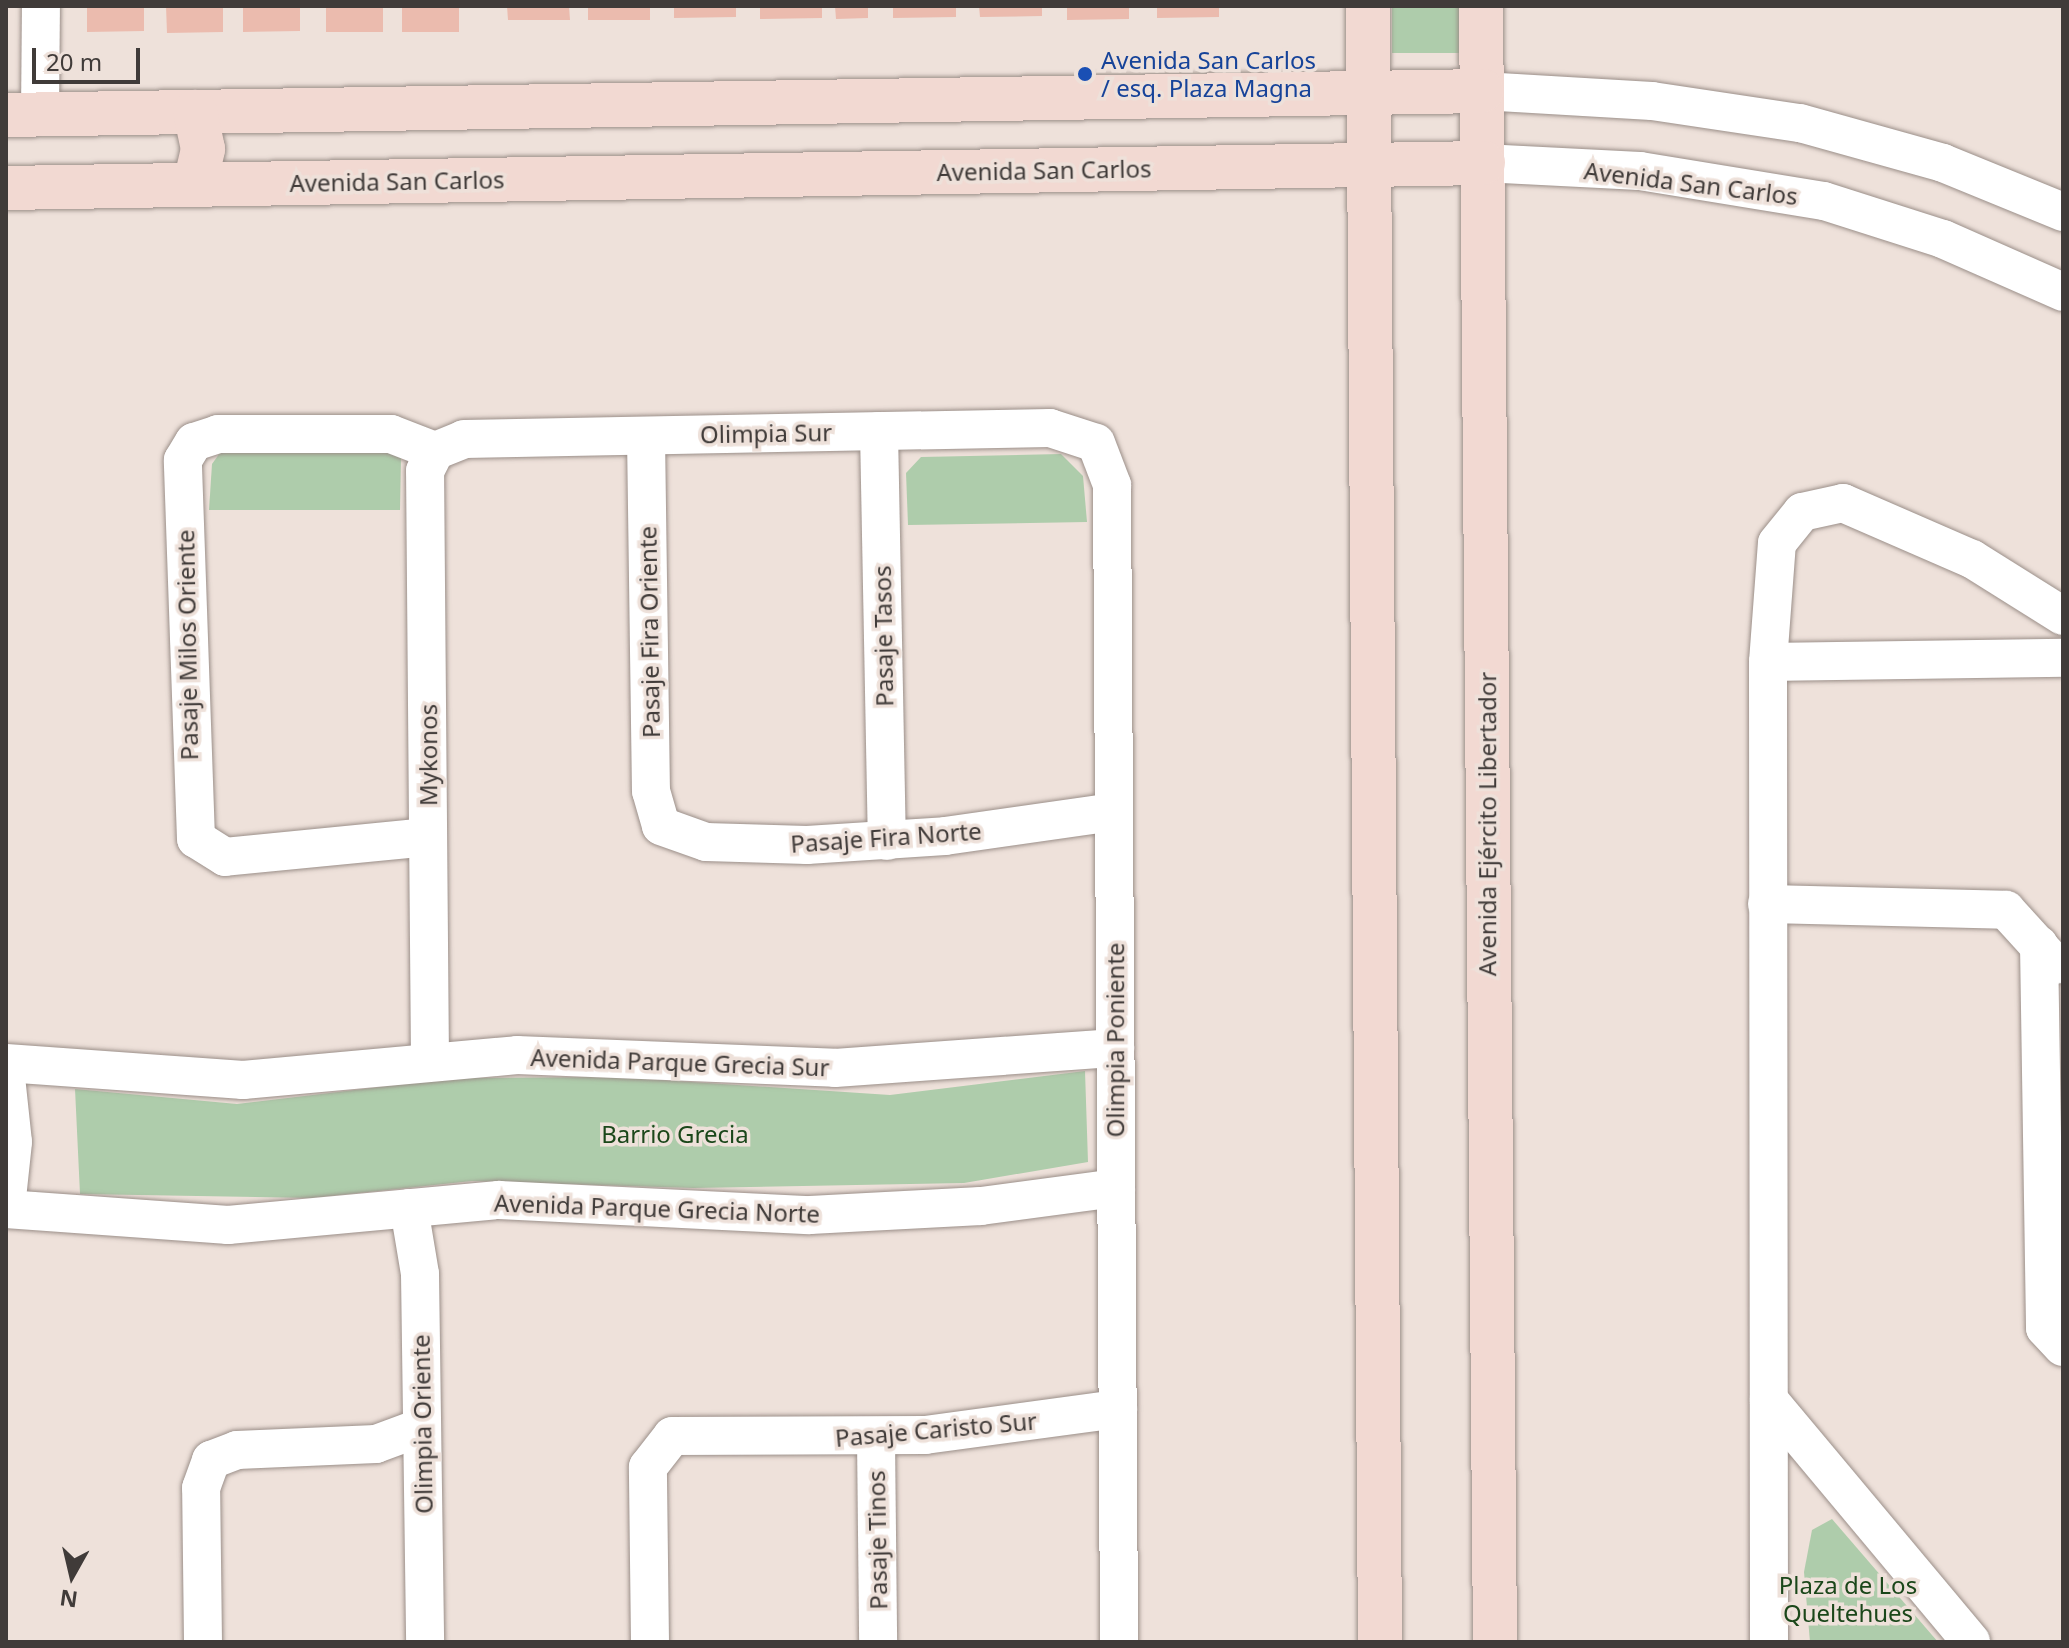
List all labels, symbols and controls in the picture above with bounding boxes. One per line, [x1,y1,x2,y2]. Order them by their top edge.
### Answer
scale bar [36,32,144,82]
text: 20 m [46,45,102,78]
place label: Avenida San Carlos / esq. Plaza Magna [1101,46,1316,102]
marker: Avenida San Carlos / esq. Plaza Magna [1076,65,1094,83]
street label: Avenida San Carlos [936,154,1152,186]
street label: Avenida San Carlos [1583,156,1799,210]
street label: Avenida San Carlos [289,165,505,197]
street label: Olimpia Sur [700,417,832,449]
street label: Pasaje Fira Oriente [633,526,665,738]
street label: Pasaje Milos Oriente [171,529,203,761]
street label: Pasaje Tasos [867,565,899,707]
street label: Avenida Ejército Libertador [1473,672,1501,976]
street label: Mykonos [414,704,442,806]
street label: Pasaje Fira Norte [789,816,983,858]
street label: Olimpia Poniente [1101,943,1129,1137]
street label: Avenida Parque Grecia Sur [530,1042,830,1082]
park label: Barrio Grecia [601,1120,749,1148]
street label: Avenida Parque Grecia Norte [494,1188,820,1228]
street label: Olimpia Oriente [406,1334,438,1514]
street label: Pasaje Caristo Sur [834,1406,1038,1452]
street label: Pasaje Tinos [861,1470,893,1610]
north arrow [32,1536,112,1616]
park label: Plaza de Los Queltehues [1779,1571,1917,1627]
text: N [58,1584,80,1616]

